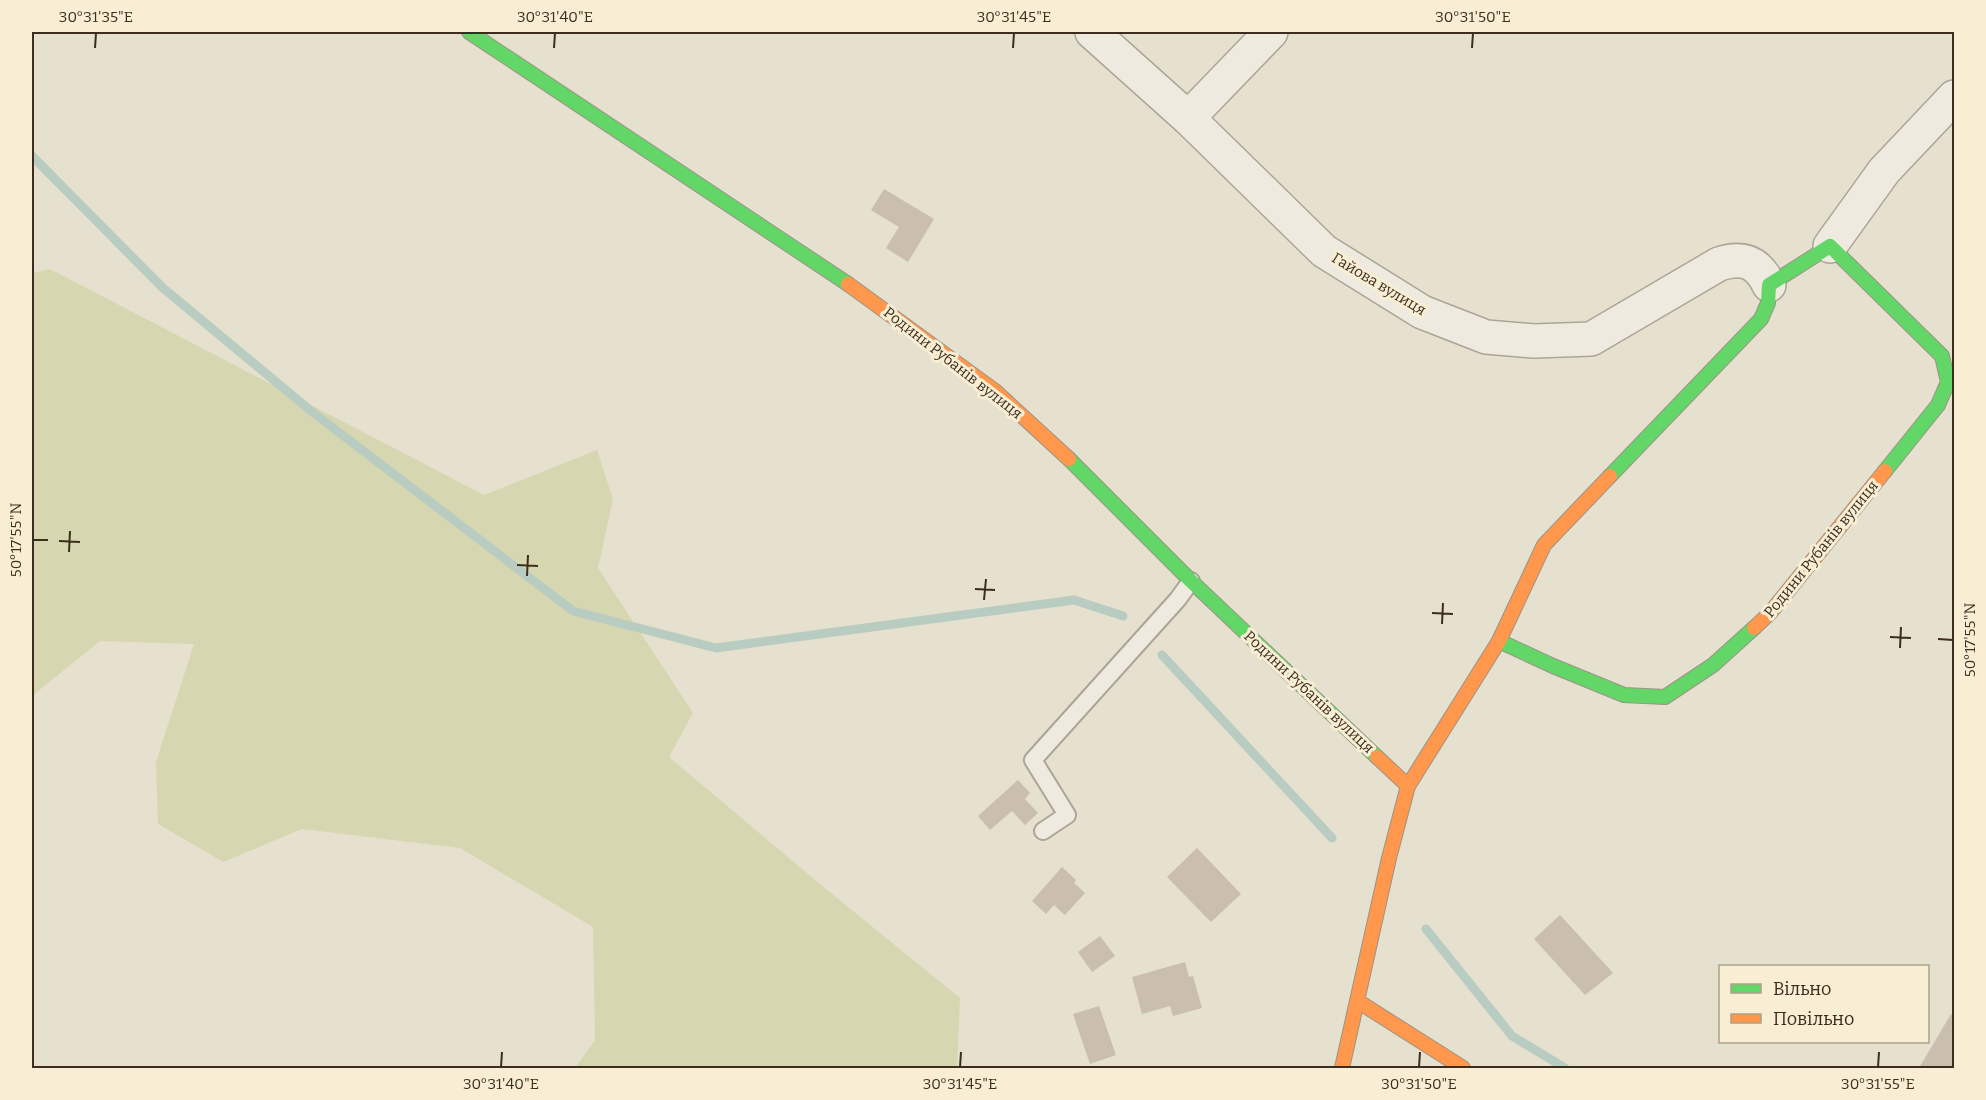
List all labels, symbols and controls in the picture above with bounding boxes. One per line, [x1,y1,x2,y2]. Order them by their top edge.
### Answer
text: 30°31'35"E [59,8,133,26]
text: 30°31'40"E [517,8,593,26]
text: 30°31'45"E [977,8,1051,26]
text: 30°31'50"E [1435,8,1511,26]
street label: Гайова вулиця [1329,249,1429,319]
street label: Родини Рубанів вулиця [880,303,1026,423]
street label: Родини Рубанів вулиця [1760,477,1882,621]
text: 50°17'55"N [7,503,25,577]
text: 50°17'55"N [1961,603,1979,677]
street label: Родини Рубанів вулиця [1240,627,1378,757]
legend [1719,965,1929,1043]
text: Вільно [1773,978,1831,1000]
text: Повільно [1773,1008,1854,1030]
text: 30°31'40"E [463,1075,539,1093]
text: 30°31'45"E [923,1075,997,1093]
text: 30°31'50"E [1381,1075,1457,1093]
text: 30°31'55"E [1841,1075,1915,1093]

